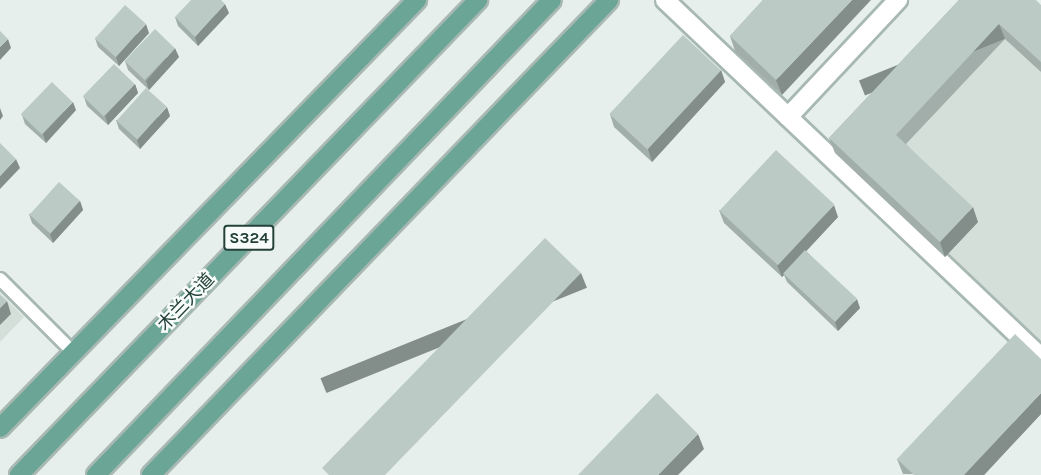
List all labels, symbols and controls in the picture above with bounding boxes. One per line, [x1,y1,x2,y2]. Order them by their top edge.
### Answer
road number: S324 [222,225,276,251]
street label: 木兰大道 [153,269,219,335]

